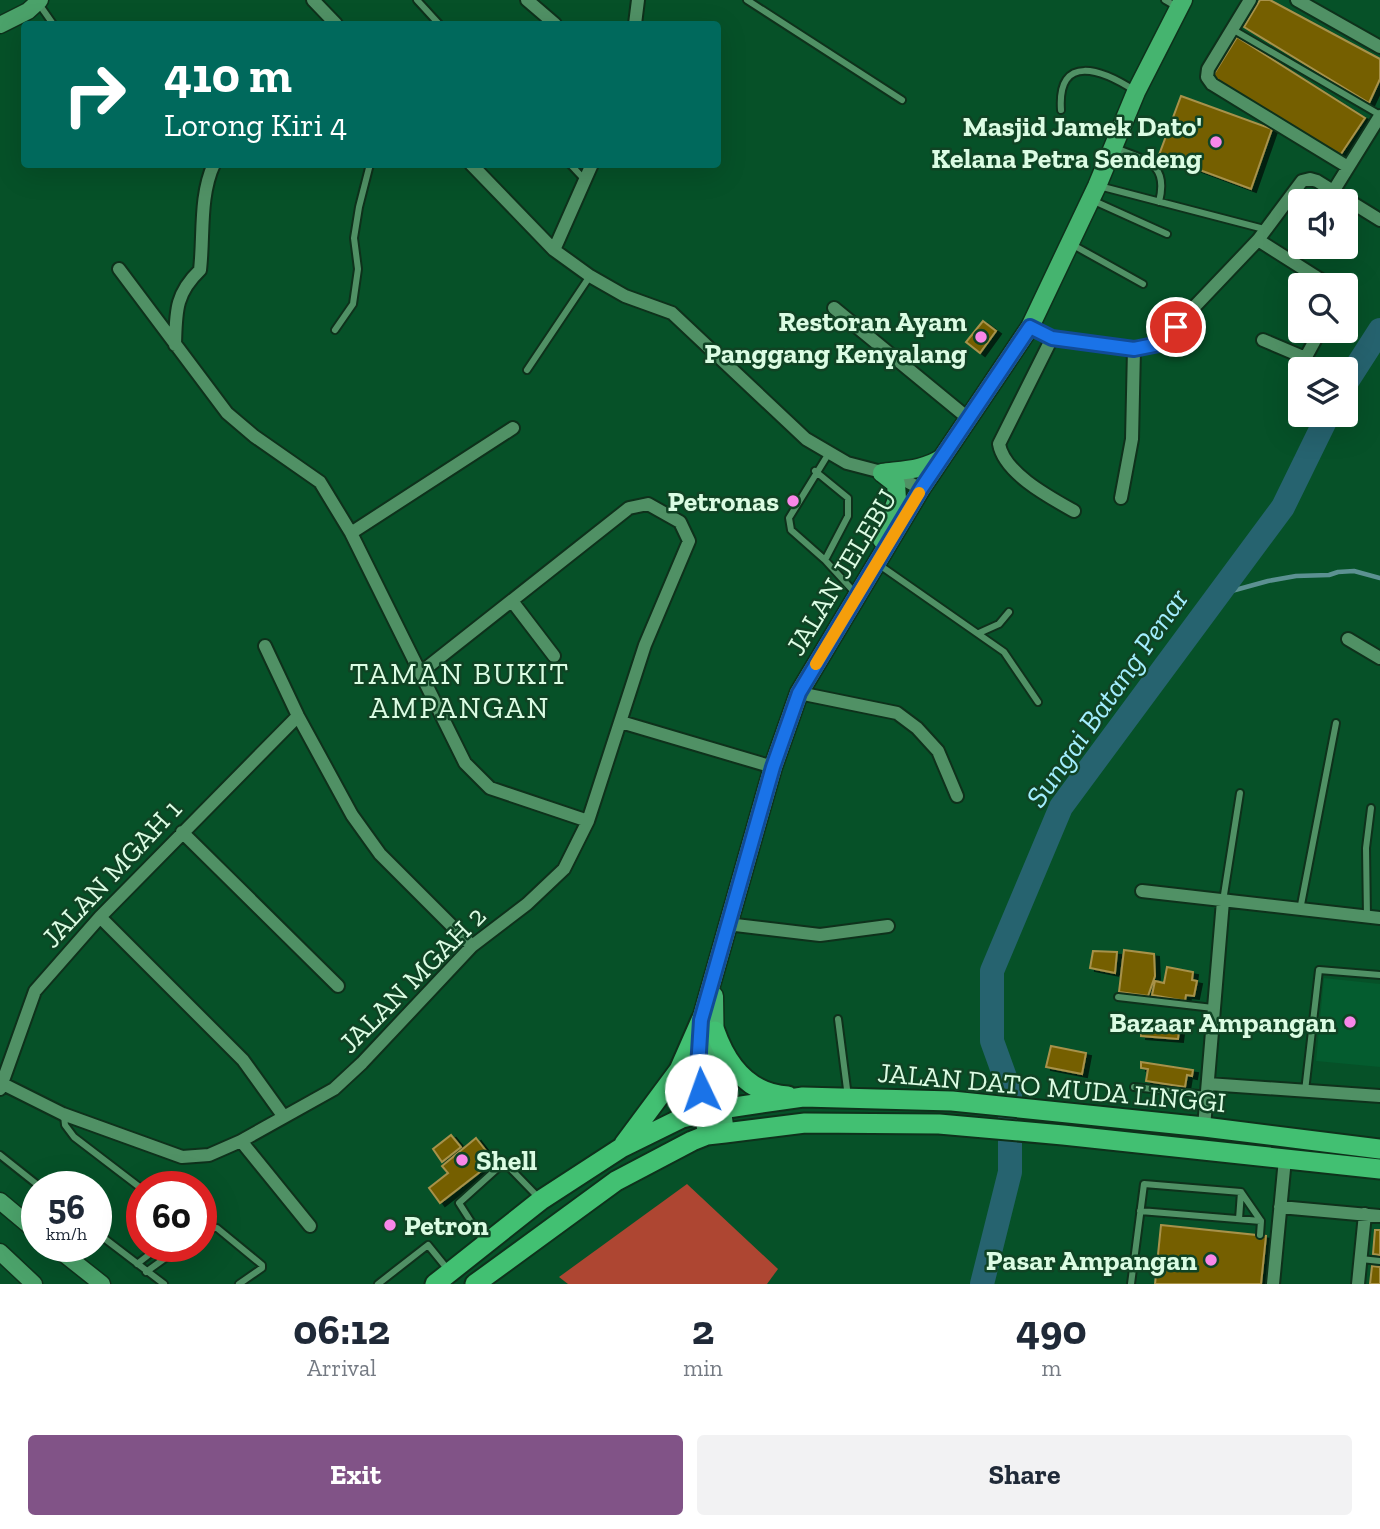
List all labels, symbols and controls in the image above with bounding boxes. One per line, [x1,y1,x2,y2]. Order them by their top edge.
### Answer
text: 410 m [164,46,292,105]
icon: right [49,49,140,140]
text: Lorong Kiri 4 [164,106,347,144]
place label: Masjid Jamek Dato' Kelana Petra Sendeng [931,110,1202,175]
marker: Masjid Jamek Dato' Kelana Petra Sendeng [1208,134,1224,150]
map controls [1288,189,1358,427]
button: sound [1288,189,1358,259]
button: search [1288,273,1358,343]
pin [1146,297,1206,357]
place label: Restoran Ayam Panggang Kenyalang [704,305,967,370]
icon: arrive [1157,308,1195,346]
marker: Restoran Ayam Panggang Kenyalang [973,329,989,345]
button: layers [1288,357,1358,427]
street label: JALAN JELEBU [779,483,904,661]
place label: Petronas [667,485,779,518]
marker: Petronas [785,493,801,509]
water label: Sungai Batang Penar [1018,581,1196,814]
district label: TAMAN BUKIT AMPANGAN [350,656,570,726]
street label: JALAN MGAH 1 [34,792,188,954]
street label: JALAN MGAH 2 [332,899,493,1060]
place label: Bazaar Ampangan [1109,1006,1336,1039]
marker: Bazaar Ampangan [1342,1014,1358,1030]
position arrow [664,1053,738,1127]
street label: JALAN DATO MUDA LINGGI [876,1056,1227,1119]
place label: Shell [476,1144,537,1177]
marker: Shell [454,1152,470,1168]
speed limit sign: 60 [126,1171,217,1262]
text: 56 [48,1186,85,1228]
place label: Petron [404,1209,489,1242]
marker: Petron [382,1217,398,1233]
text: km/h [46,1223,87,1245]
place label: Pasar Ampangan [986,1244,1197,1277]
marker: Pasar Ampangan [1203,1252,1219,1268]
text: 06:12 [293,1304,390,1355]
text: 2 [692,1304,714,1355]
text: 490 [1016,1304,1087,1355]
text: Arrival [307,1354,376,1382]
text: min [683,1354,723,1382]
text: m [1041,1354,1061,1382]
button: Exit [28,1435,683,1515]
button: Share [697,1435,1352,1515]

